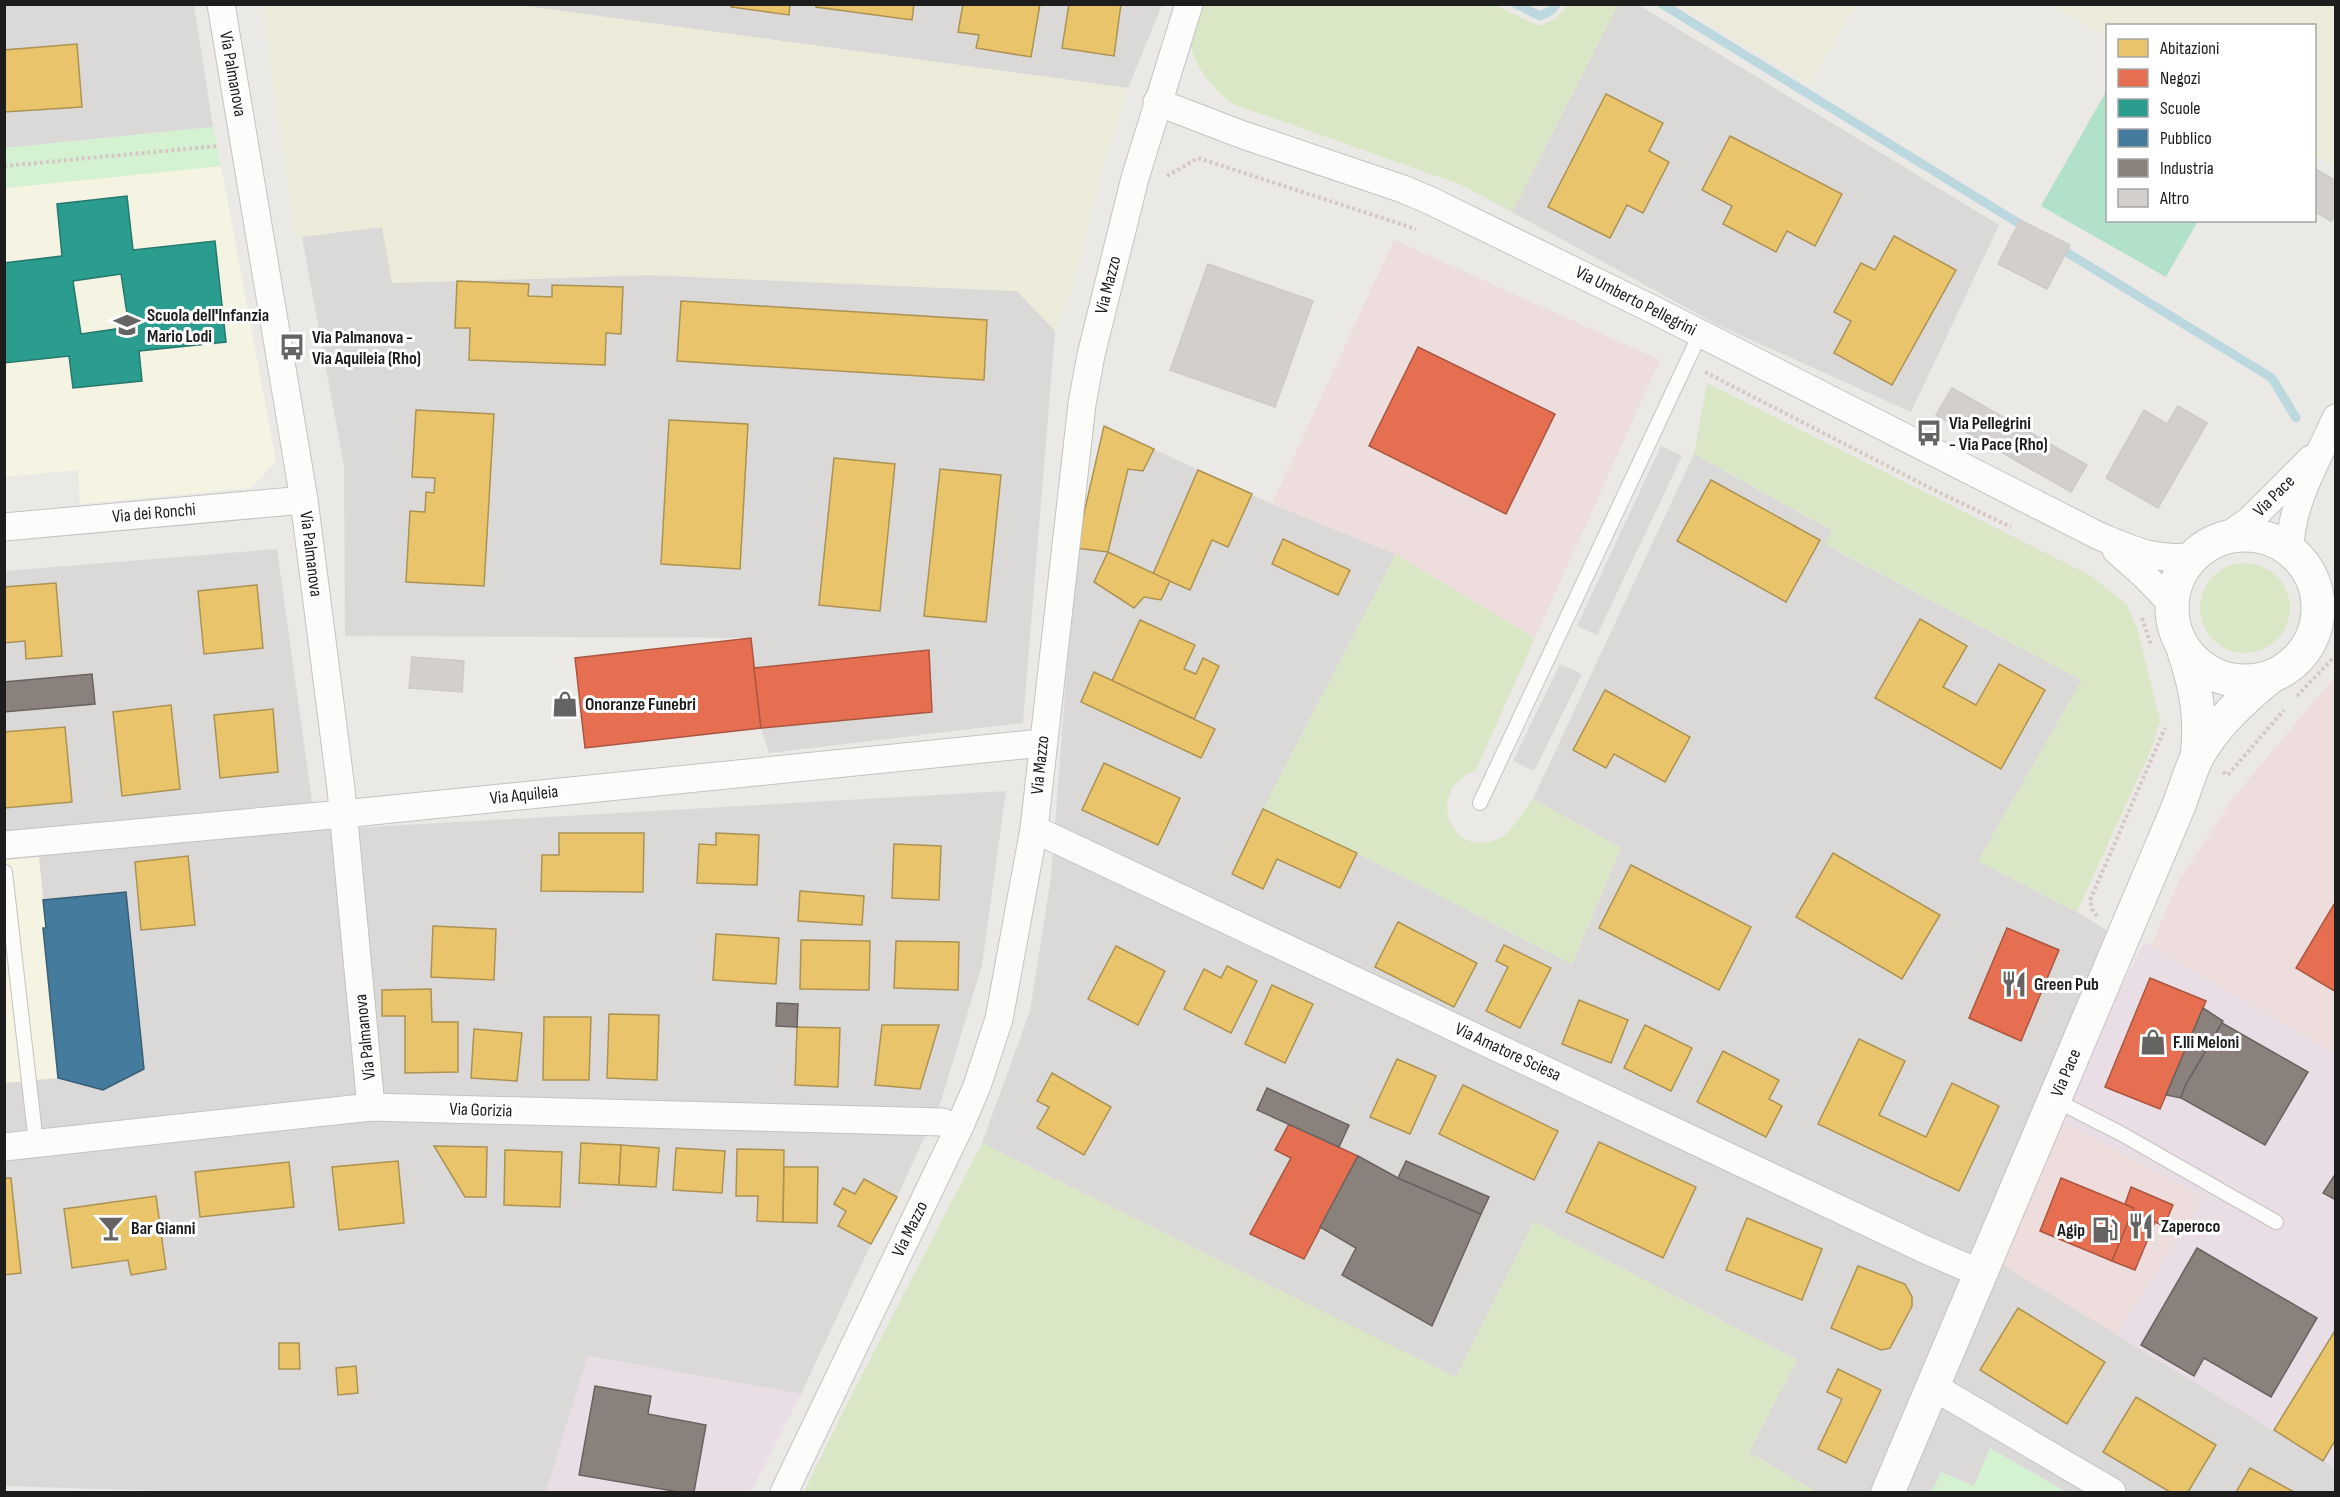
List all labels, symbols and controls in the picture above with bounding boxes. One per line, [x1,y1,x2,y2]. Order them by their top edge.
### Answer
legend [2106,24,2316,222]
street label: Via Palmanova [215,30,251,118]
text: Abitazioni [2159,38,2219,59]
text: Negozi [2160,68,2201,89]
text: Scuole [2160,98,2200,119]
text: Pubblico [2160,128,2212,149]
text: Industria [2160,158,2214,179]
text: Altro [2159,188,2189,209]
street label: Via Mazzo [1091,254,1125,316]
street label: Via Umberto Pellegrini [1572,261,1700,341]
place label: Scuola dell'Infanzia Mario Lodi [147,305,269,347]
school or university icon: Scuola dell'Infanzia Mario Lodi [112,310,142,340]
place label: Via Palmanova - Via Aquileia (Rho) [312,327,421,369]
bus stop icon: Via Palmanova - Via Aquileia (Rho) [277,332,307,362]
place label: Via Pellegrini - Via Pace (Rho) [1949,413,2048,455]
bus stop icon: Via Pellegrini - Via Pace (Rho) [1914,418,1944,448]
street label: Via Pace [2249,471,2299,521]
street label: Via dei Ronchi [111,499,197,527]
street label: Via Palmanova [295,510,327,598]
shop icon: Onoranze Funebri [550,689,580,719]
place label: Onoranze Funebri [585,694,696,715]
street label: Via Mazzo [1026,735,1054,795]
street label: Via Aquileia [489,781,559,809]
restaurant icon: Green Pub [1999,969,2029,999]
place label: Green Pub [2034,974,2099,995]
street label: Via Palmanova [350,993,380,1081]
street label: Via Amatore Sciesa [1452,1018,1564,1086]
shop icon: F.lli Meloni [2138,1027,2168,1057]
place label: F.lli Meloni [2173,1032,2239,1053]
street label: Via Pace [2047,1046,2085,1100]
street label: Via Gorizia [449,1098,513,1122]
street label: Via Mazzo [888,1198,932,1260]
restaurant icon: Zaperoco [2126,1211,2156,1241]
bar icon: Bar Gianni [96,1213,126,1243]
fuel station icon: Agip [2090,1215,2120,1245]
place label: Zaperoco [2161,1216,2220,1237]
place label: Bar Gianni [131,1218,196,1239]
place label: Agip [2056,1220,2085,1241]

